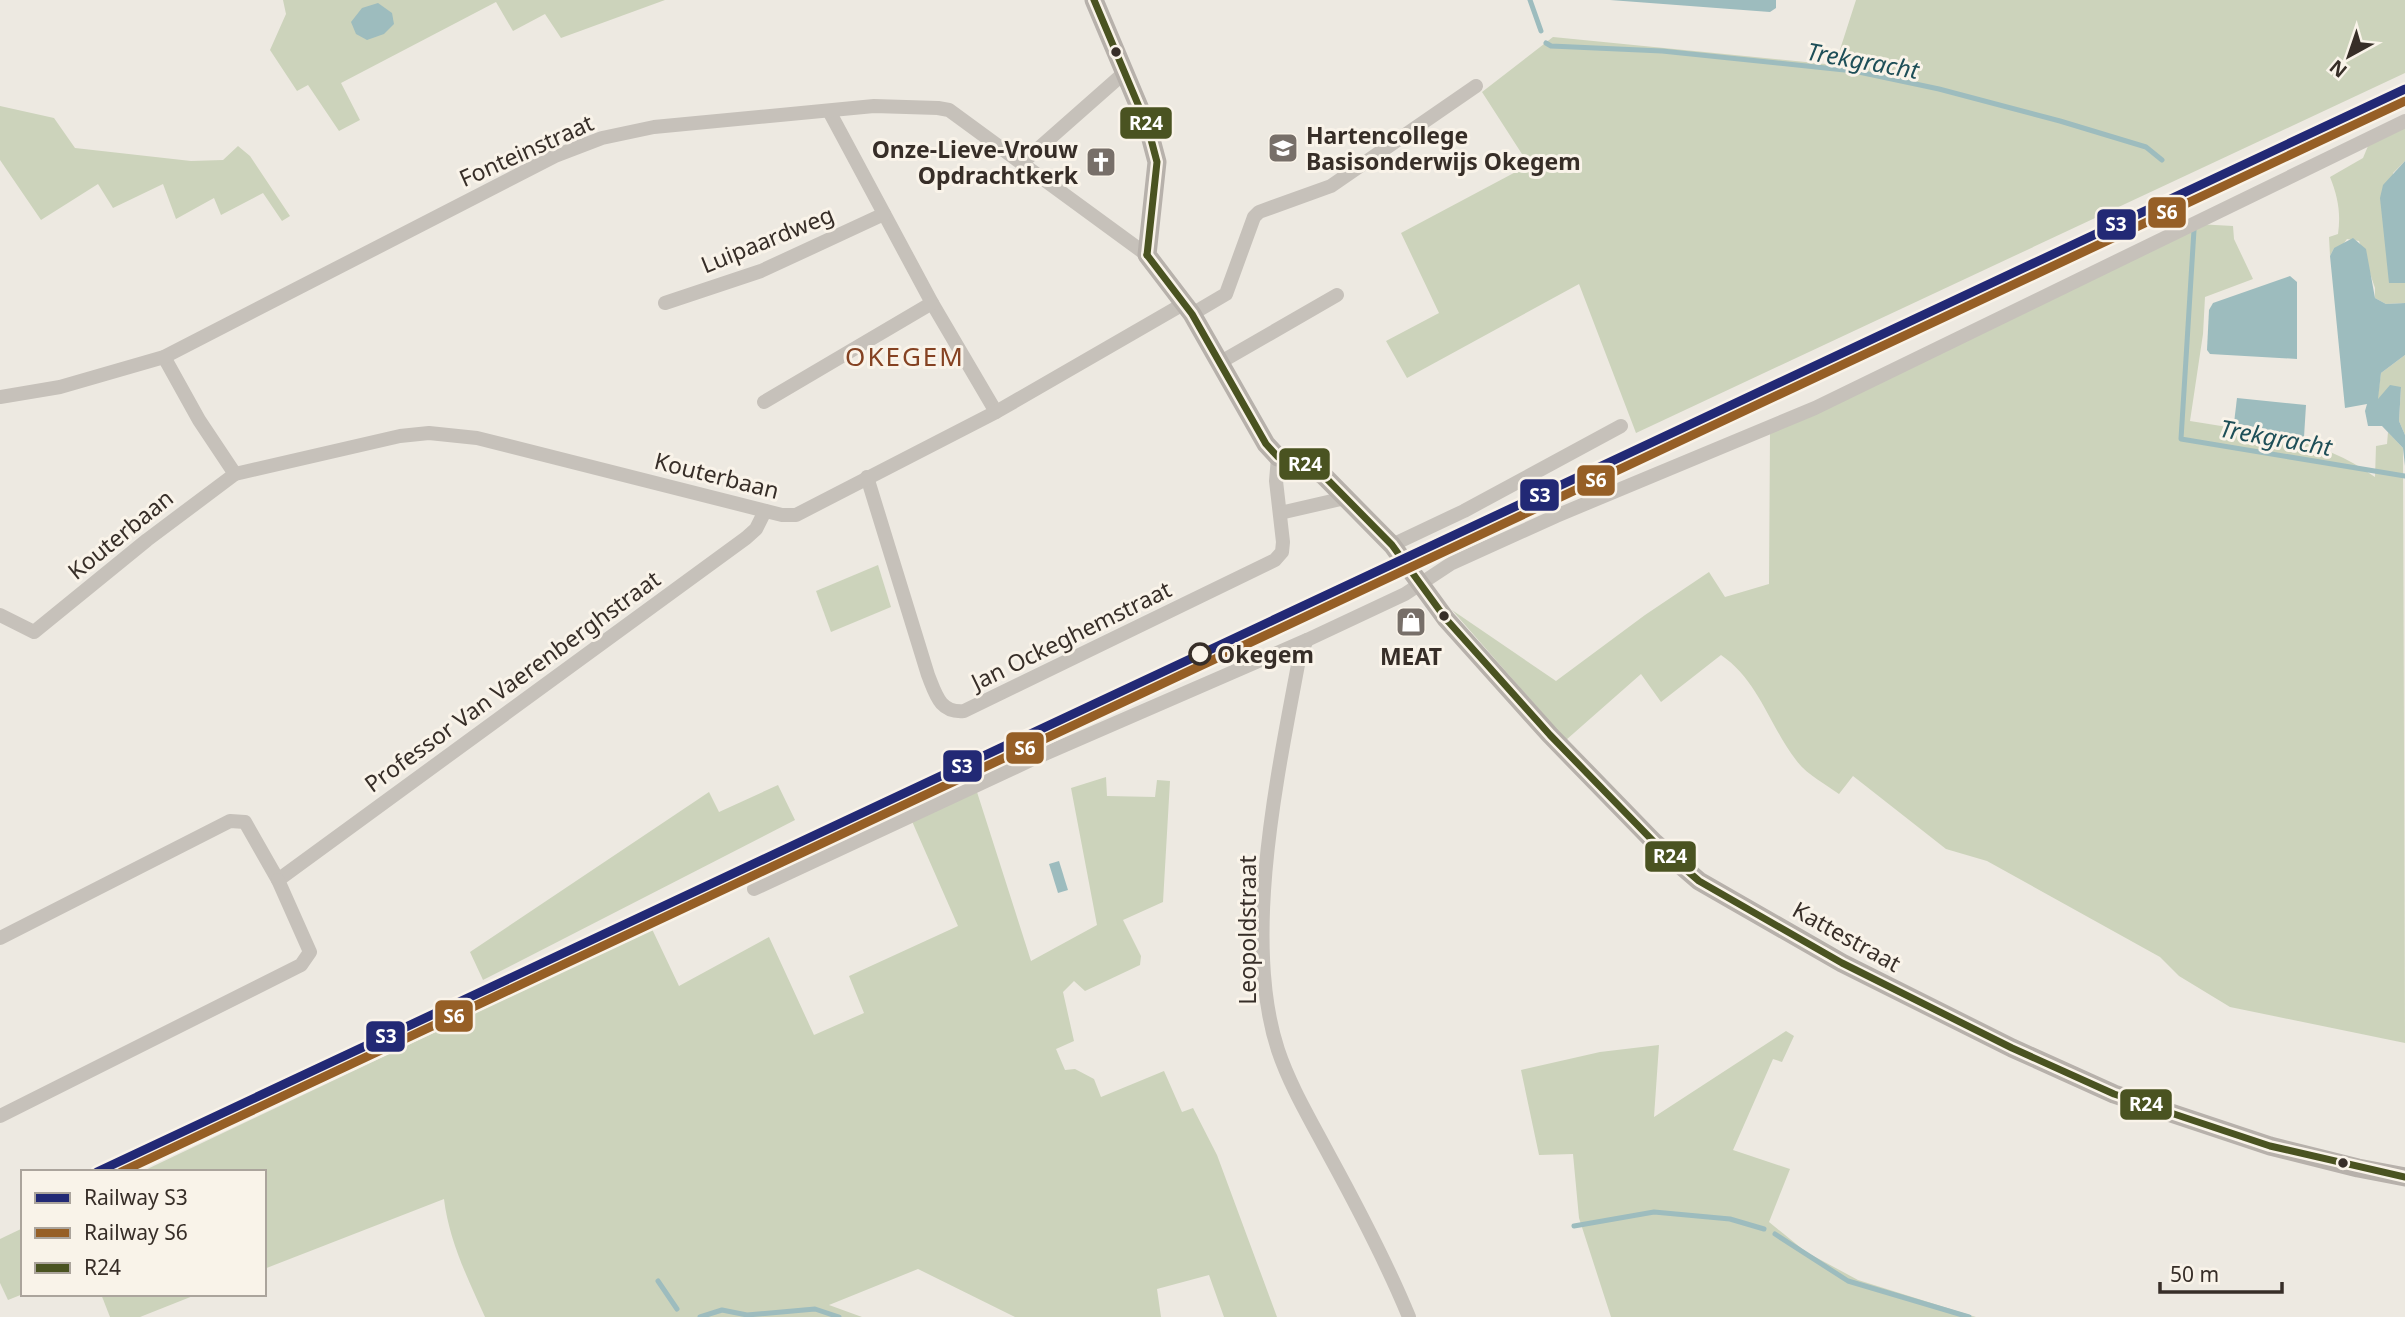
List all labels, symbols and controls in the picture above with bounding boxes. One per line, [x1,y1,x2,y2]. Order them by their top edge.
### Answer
north arrow [2314,21,2384,91]
water label: Trekgracht [1804,34,1923,86]
unlabelled marker [1109,45,1123,59]
text: N [2324,54,2352,84]
street label: Fonteinstraat [454,106,598,194]
line badge: R24 [1119,106,1173,140]
text: R24 [1129,110,1163,136]
place label: Hartencollege Basisonderwijs Okegem [1306,119,1581,177]
school or university icon: Hartencollege Basisonderwijs Okegem [1266,131,1300,165]
place label: Onze-Lieve-Vrouw Opdrachtkerk [872,133,1079,191]
church icon: Onze-Lieve-Vrouw Opdrachtkerk [1084,145,1118,179]
line badge: S6 [2147,196,2187,229]
street label: Luipaardweg [696,198,838,280]
text: S6 [2156,199,2178,225]
line badge: S3 [2096,208,2137,241]
text: S3 [2105,211,2127,237]
district label: OKEGEM [845,338,965,374]
water label: Trekgracht [2217,411,2336,463]
street label: Kouterbaan [651,444,783,506]
line badge: R24 [1278,447,1331,481]
text: R24 [1288,451,1322,477]
line badge: S6 [1576,464,1616,497]
text: S6 [1585,467,1607,493]
line badge: S3 [1519,478,1560,512]
street label: Kouterbaan [60,482,180,586]
text: S3 [1529,482,1551,508]
street label: Professor Van Vaerenberghstraat [358,563,666,799]
street label: Jan Ockeghemstraat [964,573,1176,698]
shop icon: MEAT [1394,605,1428,639]
unlabelled marker [1437,609,1451,623]
place label: Okegem [1217,638,1314,670]
place label: MEAT [1380,640,1442,672]
marker: Okegem [1189,643,1211,665]
line badge: S6 [1005,731,1045,765]
text: S6 [1014,735,1036,761]
line badge: S3 [942,749,983,783]
text: S3 [951,753,973,779]
line badge: R24 [1644,840,1697,873]
text: R24 [1653,843,1687,869]
street label: Leopoldstraat [1231,855,1263,1005]
street label: Kattestraat [1787,893,1907,979]
line badge: S6 [434,999,474,1033]
text: S6 [443,1003,465,1029]
line badge: S3 [365,1020,406,1053]
text: S3 [375,1023,397,1049]
line badge: R24 [2119,1088,2173,1121]
text: R24 [2129,1091,2163,1117]
unlabelled marker [2336,1156,2350,1170]
legend [21,1170,266,1296]
text: Railway S3 [84,1183,188,1211]
text: Railway S6 [84,1218,188,1246]
scale bar [2160,1250,2282,1294]
text: R24 [84,1253,121,1281]
text: 50 m [2170,1260,2219,1288]

